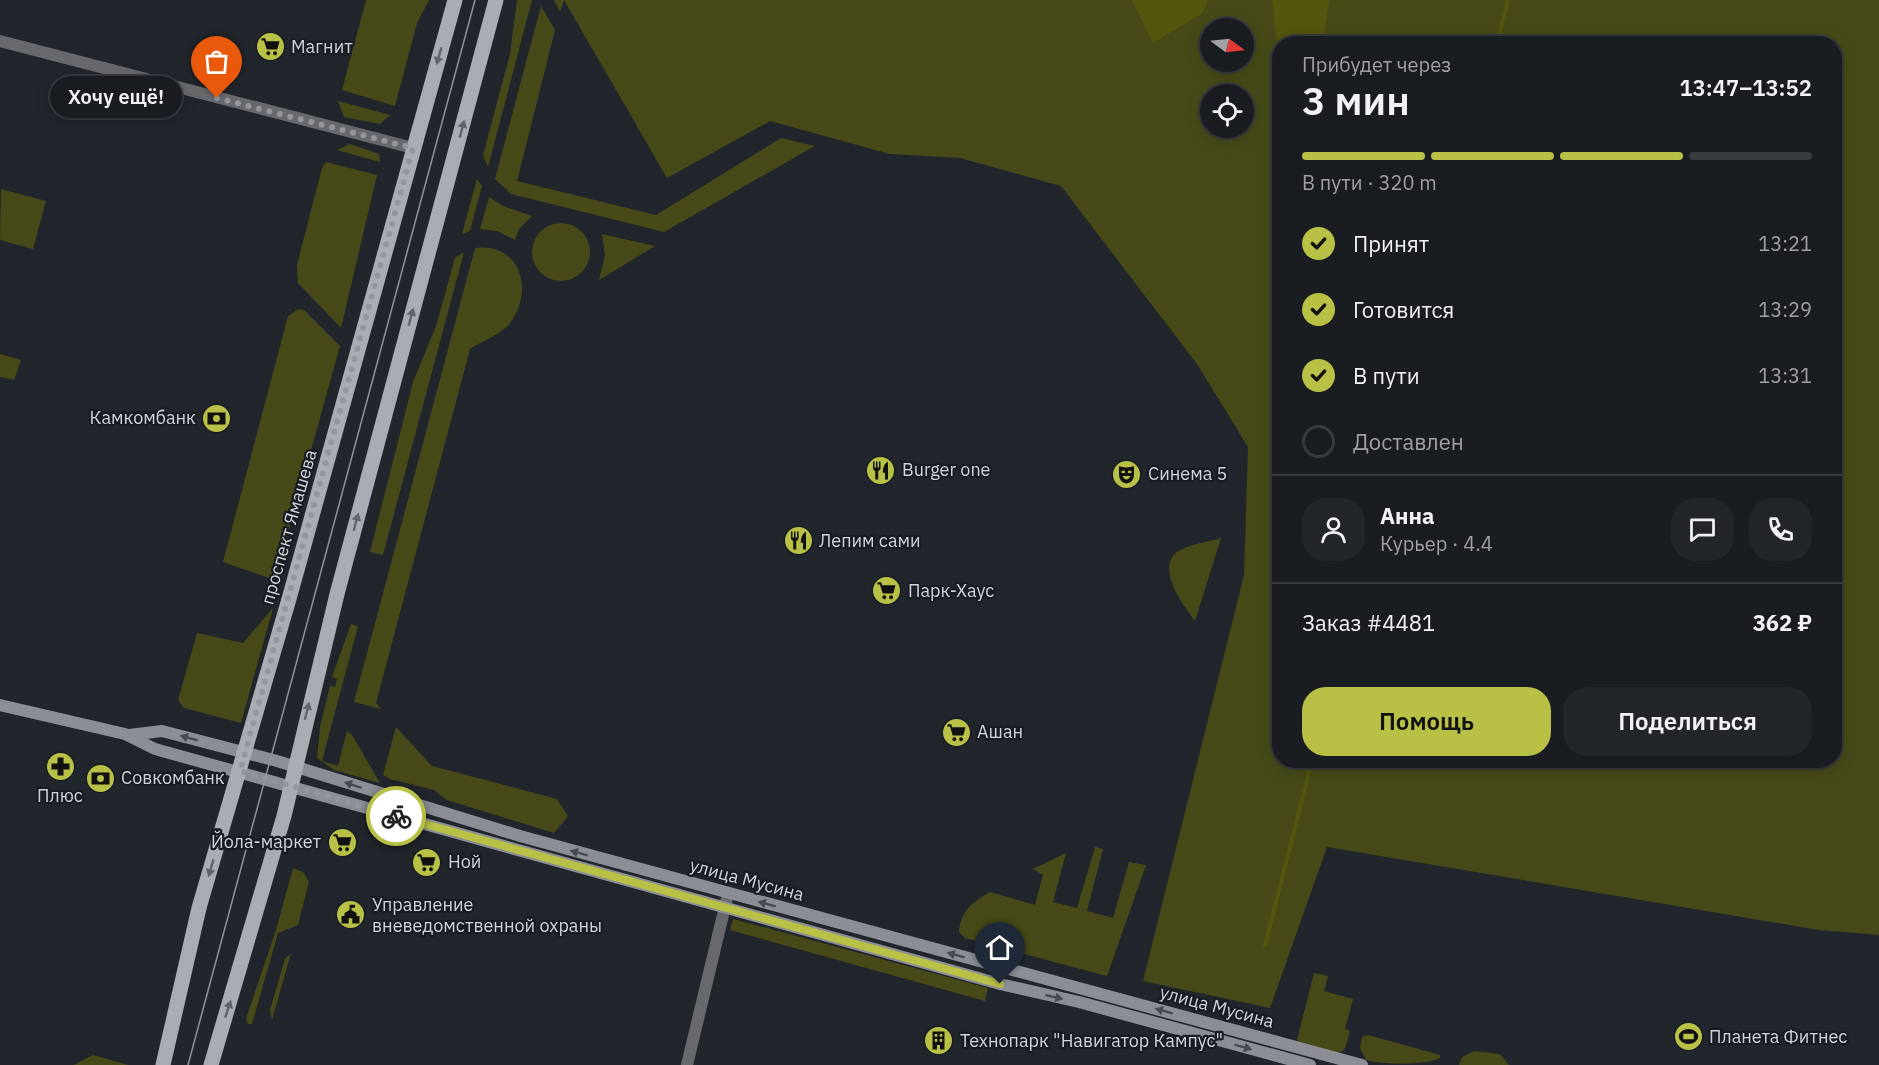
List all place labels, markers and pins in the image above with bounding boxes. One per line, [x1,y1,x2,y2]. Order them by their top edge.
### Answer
supermarket icon: Магнит [254,31,286,63]
place label: Магнит [291,35,353,58]
pin [191,36,242,98]
callout: Хочу ещё! [49,77,181,119]
bank icon: Камкомбанк [201,402,233,434]
place label: Камкомбанк [90,406,196,429]
restaurant icon: Burger one [865,454,897,486]
place label: Burger one [902,458,991,481]
theatre icon: Синема 5 [1111,458,1143,490]
place label: Синема 5 [1148,462,1227,485]
restaurant icon: Лепим сами [782,525,814,557]
place label: Лепим сами [819,529,921,552]
supermarket icon: Парк-Хаус [871,575,903,607]
place label: Парк-Хаус [908,579,994,602]
supermarket icon: Ашан [940,716,972,748]
place label: Ашан [977,720,1023,743]
pharmacy icon: Плюс [44,751,76,783]
bank icon: Совкомбанк [84,762,116,794]
place label: Совкомбанк [121,766,225,789]
place label: Плюс [37,784,83,807]
supermarket icon: Йола-маркет [326,826,358,858]
place label: Йола-маркет [211,830,321,853]
supermarket icon: Ной [411,846,443,878]
place label: Ной [448,850,481,873]
place label: Управление вневедомственной охраны [372,893,602,937]
public building icon: Управление вневедомственной охраны [335,899,367,931]
pin [974,922,1025,984]
sports icon: Планета Фитнес [1672,1021,1704,1053]
building icon: Технопарк "Навигатор Кампус" [923,1025,955,1057]
place label: Планета Фитнес [1709,1025,1847,1048]
place label: Технопарк "Навигатор Кампус" [960,1029,1223,1052]

